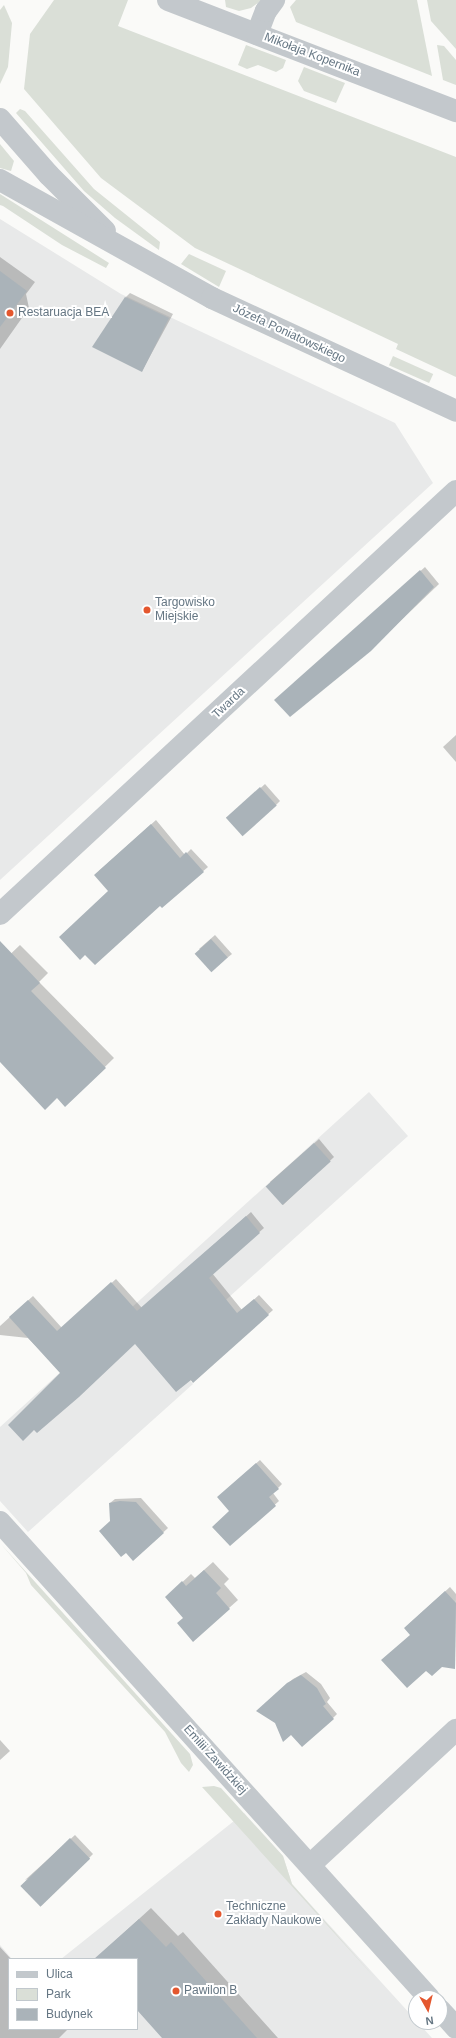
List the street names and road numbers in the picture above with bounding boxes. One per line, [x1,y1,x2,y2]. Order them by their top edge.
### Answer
street label: Mikołaja Kopernika [262,30,362,80]
street label: Józefa Poniatowskiego [230,302,348,366]
street label: Twarda [210,684,248,722]
street label: Emilii Zawidzkiej [180,1722,250,1798]

